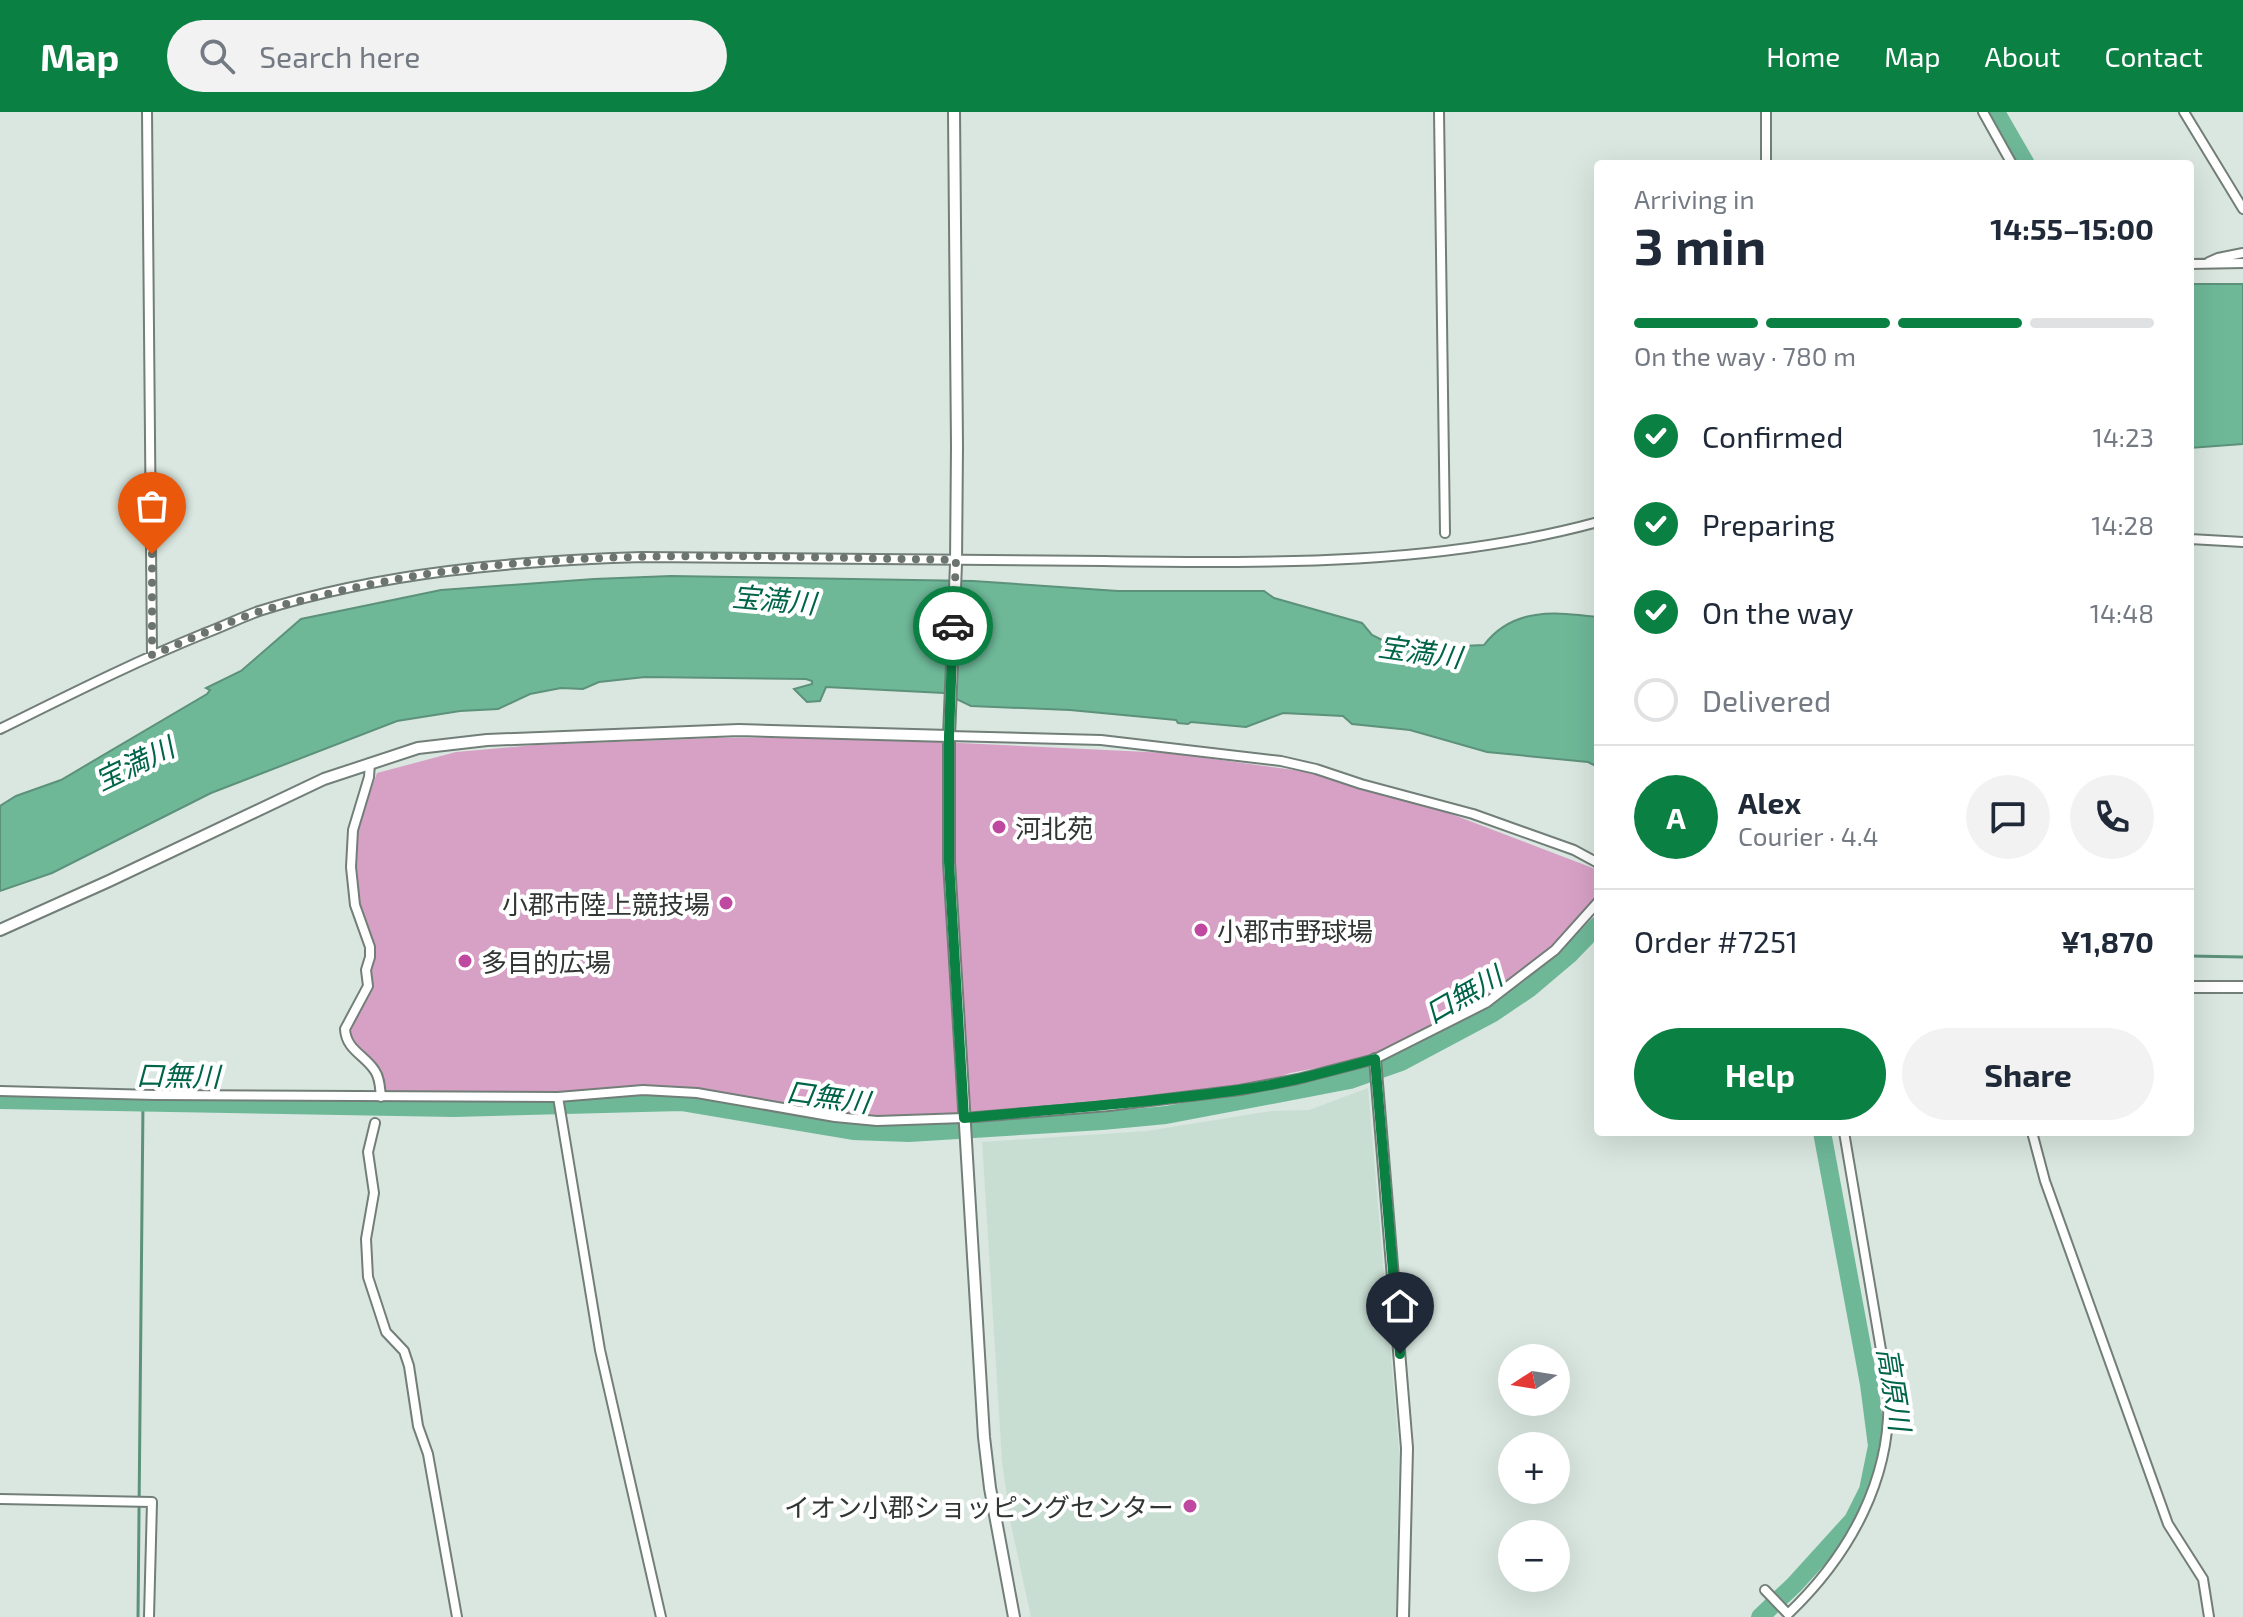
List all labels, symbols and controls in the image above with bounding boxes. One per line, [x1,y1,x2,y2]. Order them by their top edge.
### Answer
search box [167,20,727,92]
text: Map [40,33,119,79]
icon: search [195,34,239,78]
text: Search here [259,38,420,74]
text: Home [1766,39,1840,73]
text: Map [1884,39,1941,73]
text: About [1985,39,2060,73]
text: Contact [2104,39,2203,73]
text: Arriving in [1634,183,1755,214]
text: 14:55–15:00 [1990,210,2154,246]
text: 3 min [1634,213,1766,275]
text: On the way · 780 m [1634,340,1856,371]
icon: check [1634,414,1678,458]
text: Confirmed [1702,418,1843,454]
text: 14:23 [2092,421,2154,452]
pin [118,472,186,554]
icon: bag [130,484,174,528]
icon: check [1634,502,1678,546]
text: Preparing [1702,506,1835,542]
text: 14:28 [2091,509,2154,540]
water label: 宝満川 [731,578,820,620]
courier [913,586,993,666]
icon: check [1634,590,1678,634]
text: On the way [1702,594,1854,630]
text: 14:48 [2090,597,2154,628]
icon: car [931,604,975,648]
water label: 宝満川 [1376,628,1467,674]
text: Delivered [1702,682,1831,718]
water label: 宝満川 [89,728,182,797]
button: chat [1966,775,2050,859]
button: phone [2070,775,2154,859]
text: Alex [1738,784,1801,820]
text: A [1666,799,1686,835]
place label: 河北苑 [1015,812,1093,843]
marker: 河北苑 [990,818,1008,836]
text: Courier · 4.4 [1738,820,1879,851]
place label: 小郡市陸上競技場 [502,888,710,919]
marker: 小郡市陸上競技場 [717,894,735,912]
place label: 小郡市野球場 [1217,915,1373,946]
marker: 小郡市野球場 [1192,921,1210,939]
text: Order #7251 [1634,923,1798,959]
text: ¥1,870 [2060,923,2154,959]
place label: 多目的広場 [481,946,611,977]
marker: 多目的広場 [456,952,474,970]
water label: 口無川 [1418,957,1510,1030]
button: Help [1634,1028,1886,1120]
button: Share [1902,1028,2154,1120]
water label: 口無川 [136,1057,223,1093]
water label: 口無川 [784,1073,875,1119]
pin [1366,1272,1434,1354]
icon: home [1378,1284,1422,1328]
north arrow [1498,1344,1570,1416]
map controls [1498,1344,1570,1592]
water label: 高原川 [1872,1345,1919,1436]
button: + [1498,1432,1570,1504]
place label: イオン小郡ショッピングセンター [784,1491,1174,1522]
marker: イオン小郡ショッピングセンター [1181,1497,1199,1515]
button: − [1498,1520,1570,1592]

